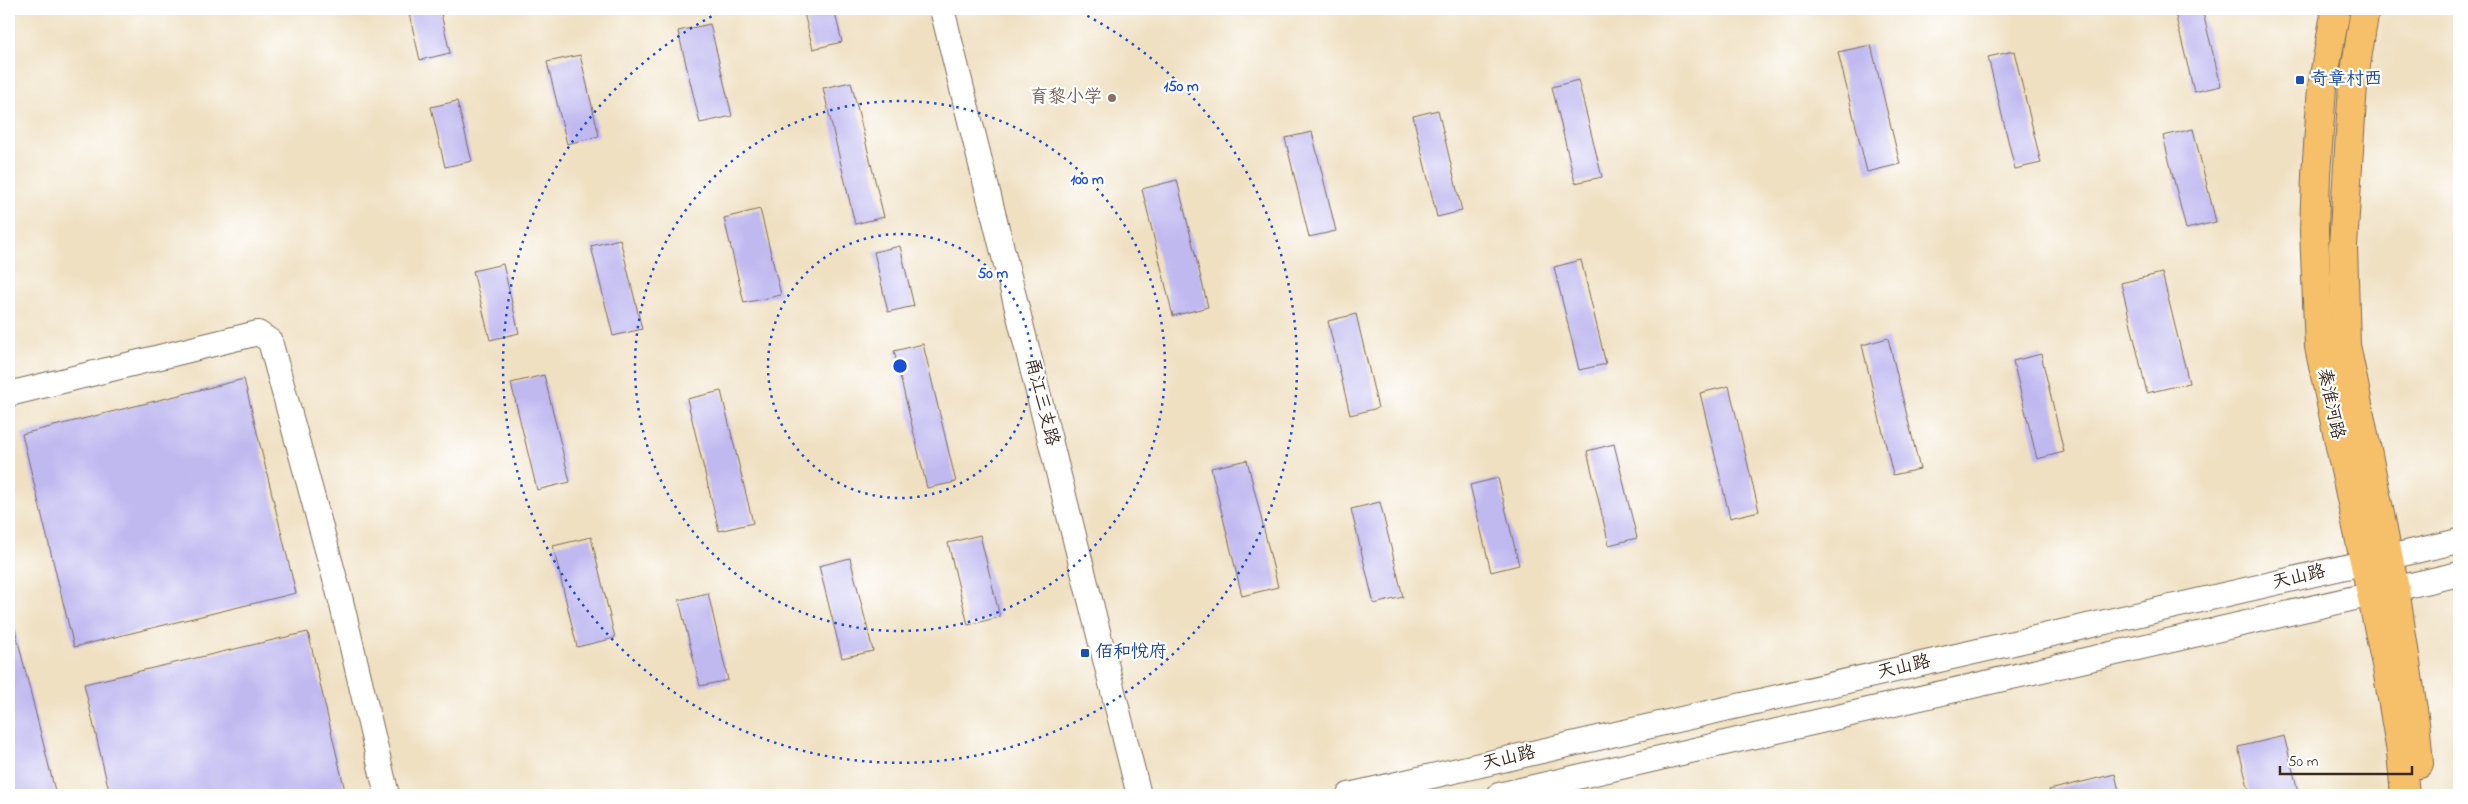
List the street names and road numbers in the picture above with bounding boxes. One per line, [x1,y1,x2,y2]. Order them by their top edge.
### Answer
street label: 甬江三支路 [1017,355,1065,449]
street label: 秦淮河路 [2310,366,2350,442]
street label: 天山路 [2270,559,2328,597]
street label: 天山路 [1875,649,1933,687]
street label: 天山路 [1480,740,1538,778]

